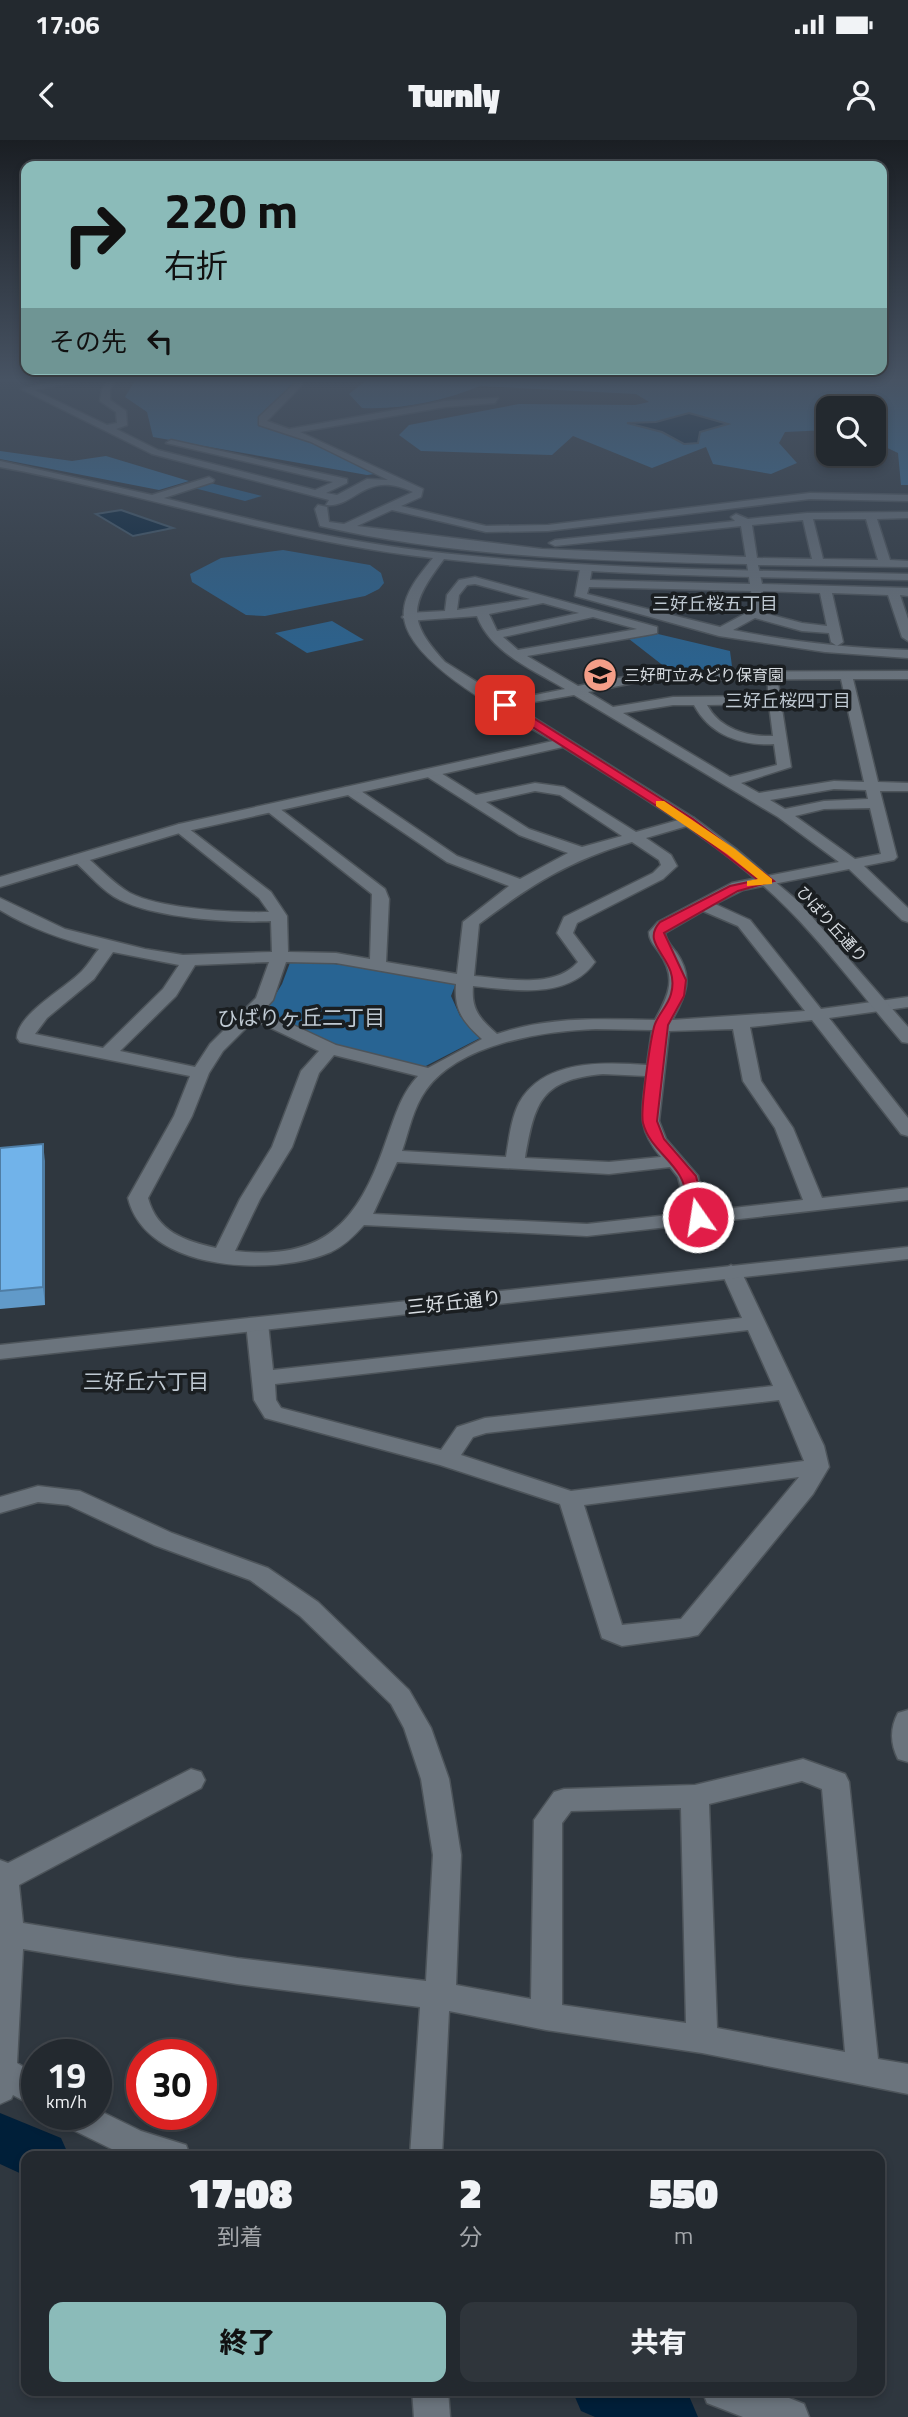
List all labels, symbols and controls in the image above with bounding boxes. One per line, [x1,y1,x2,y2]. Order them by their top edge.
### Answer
text: 17:06 [35,5,100,44]
text: Turnly [408,71,500,119]
icon: back [28,76,66,114]
icon: person [842,76,880,114]
text: 220 m [164,172,298,247]
icon: right [49,189,140,280]
text: 右折 [164,241,228,289]
text: その先 [49,322,127,361]
icon: left [141,322,179,360]
map controls [816,396,886,466]
button: search [816,396,886,466]
district label: 三好丘桜五丁目 [652,590,778,617]
school or university icon: 三好町立みどり保育園 [581,656,619,694]
place label: 三好町立みどり保育園 [624,663,784,687]
pin [475,675,535,735]
icon: arrive [486,686,524,724]
district label: 三好丘桜四丁目 [725,687,851,714]
street label: ひばり丘通り [791,880,873,968]
district label: ひばりヶ丘二丁目 [217,1001,385,1033]
position arrow [661,1180,735,1254]
street label: 三好丘通り [405,1282,503,1321]
district label: 三好丘六丁目 [83,1365,209,1397]
speed limit sign: 30 [126,2039,217,2130]
text: 19 [47,2048,86,2102]
text: km/h [46,2088,87,2115]
text: 17:08 [188,2160,292,2224]
text: 2 [459,2160,482,2224]
text: 550 [649,2160,718,2224]
text: m [674,2218,693,2253]
text: 到着 [217,2219,263,2254]
text: 分 [459,2219,482,2254]
button: 終了 [49,2302,446,2382]
button: 共有 [460,2302,857,2382]

